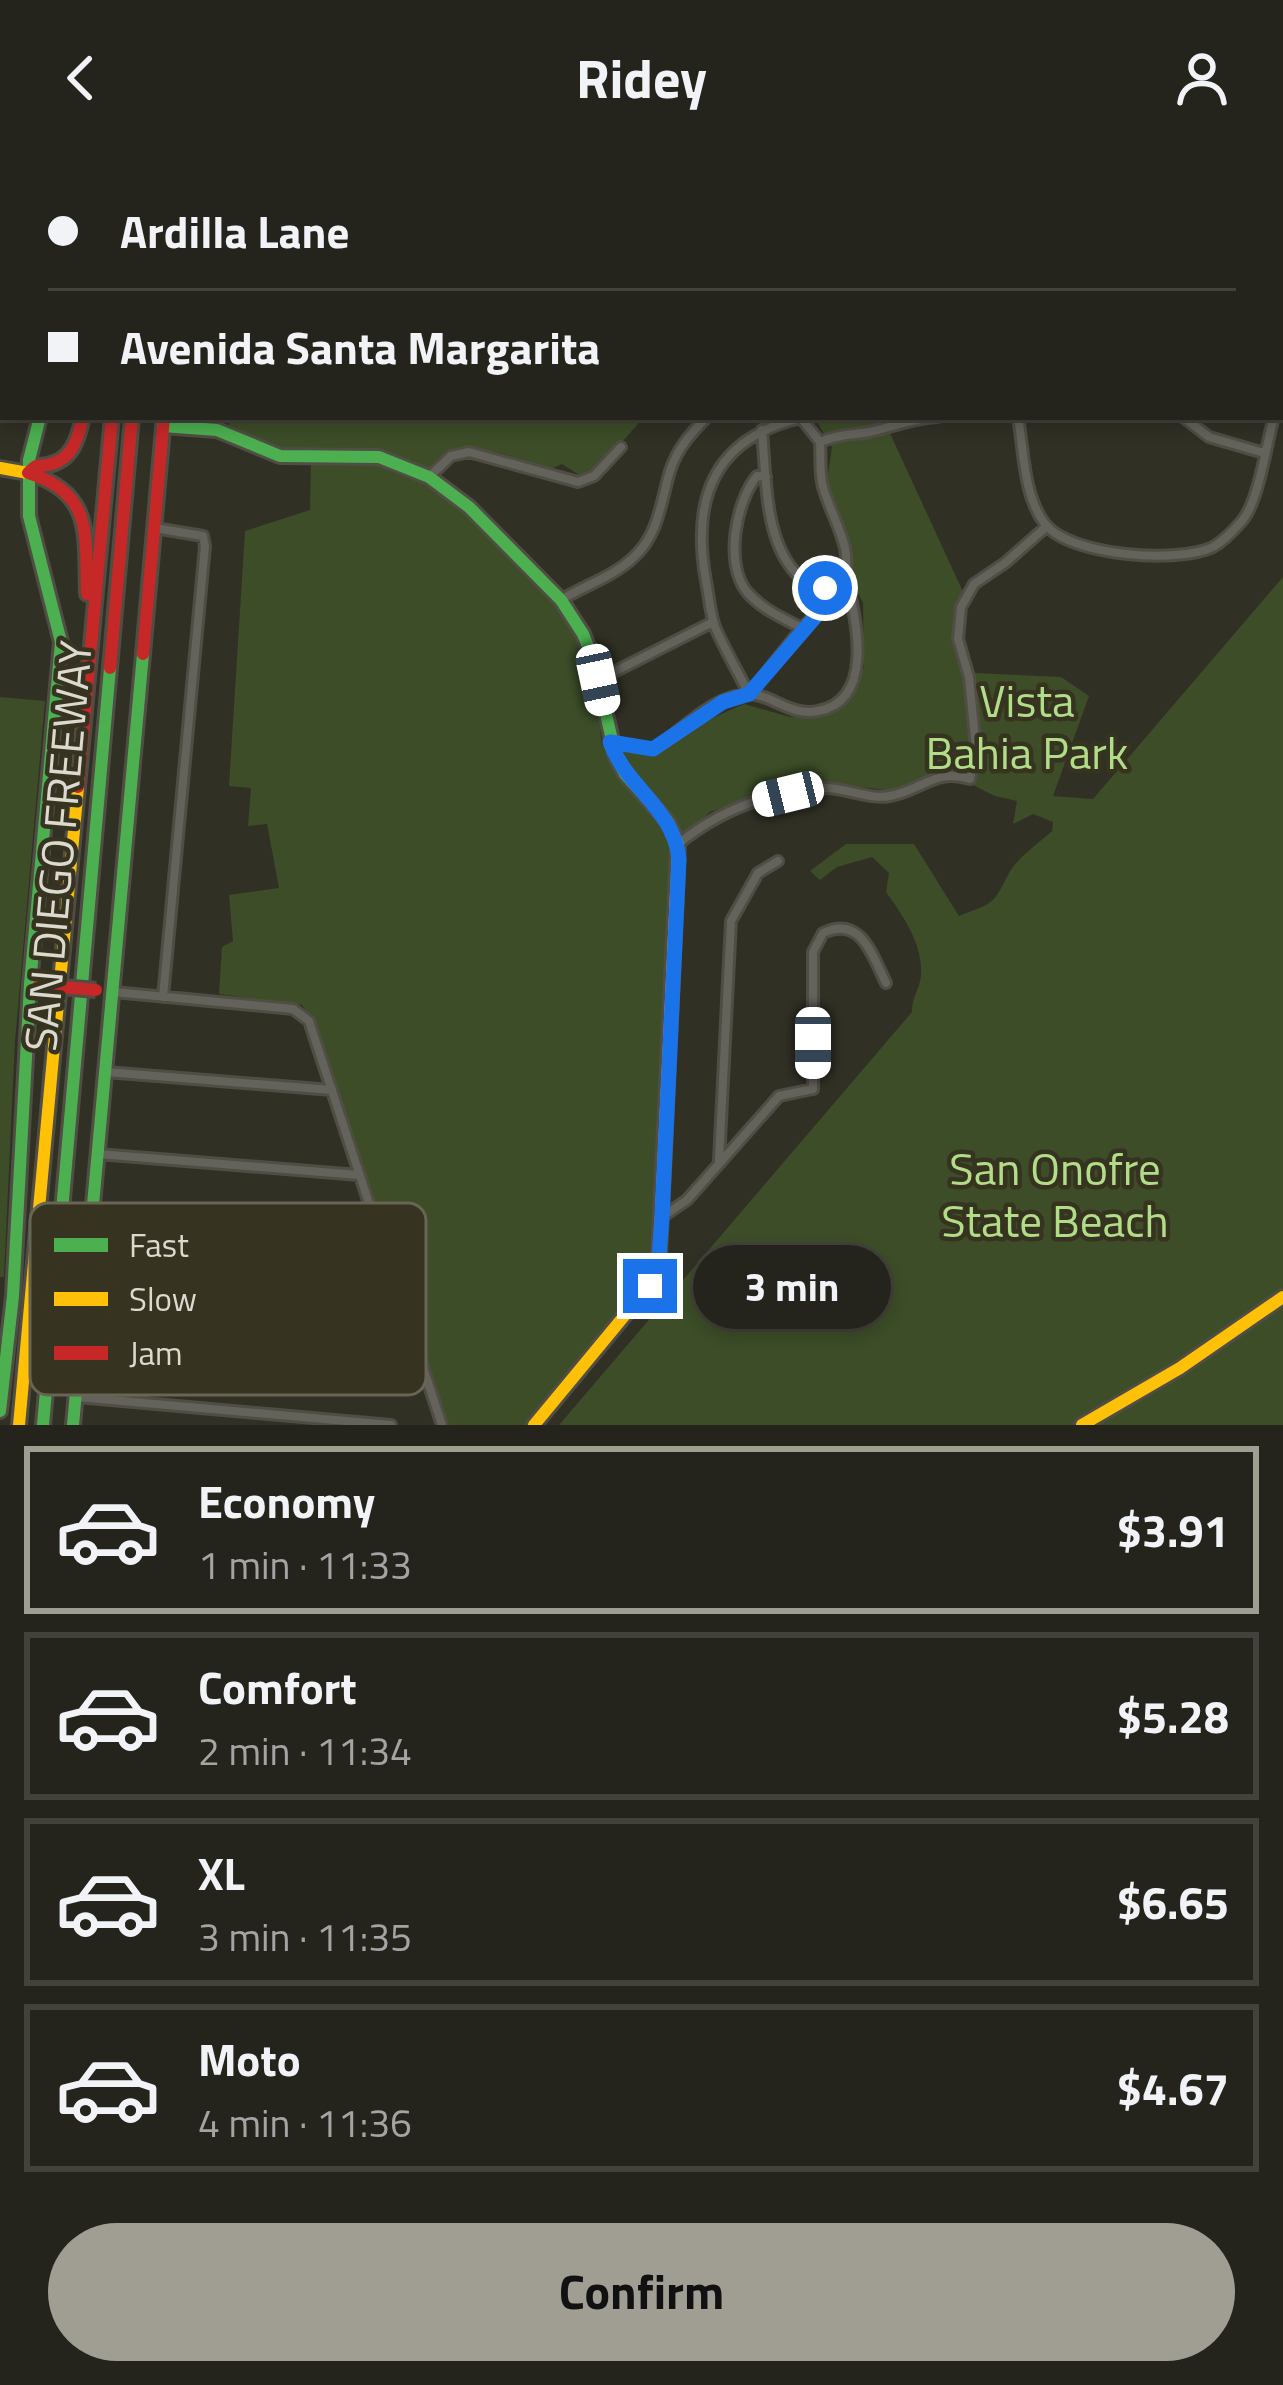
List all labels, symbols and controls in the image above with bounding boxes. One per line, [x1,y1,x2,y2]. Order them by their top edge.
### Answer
text: Ridey [576,37,707,119]
icon: back [48,45,114,111]
icon: person [1169,45,1235,111]
text: Ardilla Lane [120,197,349,265]
text: Avenida Santa Margarita [120,313,600,381]
route start [798,561,852,615]
street label: SAN DIEGO FREEWAY [5,638,109,1054]
car [573,641,623,719]
park label: Vista Bahia Park [926,666,1128,786]
car [749,768,827,820]
car [795,1007,831,1079]
park label: San Onofre State Beach [941,1134,1169,1254]
legend [30,1203,426,1395]
text: Fast [129,1220,189,1270]
callout: 3 min [692,1244,890,1328]
text: 3 min [745,1257,839,1316]
route end [623,1259,677,1313]
text: Slow [129,1274,197,1324]
text: Jam [129,1328,183,1378]
text: Economy [198,1467,375,1535]
icon: car [54,1476,162,1584]
text: $3.91 [1117,1496,1229,1564]
text: 1 min · 11:33 [198,1535,412,1594]
text: Comfort [198,1653,357,1721]
icon: car [54,1662,162,1770]
text: $5.28 [1117,1682,1229,1750]
text: 2 min · 11:34 [198,1721,412,1780]
text: XL [198,1839,245,1907]
icon: car [54,1848,162,1956]
text: $6.65 [1117,1868,1229,1936]
text: 3 min · 11:35 [198,1907,412,1966]
text: Moto [198,2025,301,2093]
icon: car [54,2034,162,2142]
text: $4.67 [1117,2054,1229,2122]
text: 4 min · 11:36 [198,2093,412,2152]
button: Confirm [48,2223,1235,2361]

